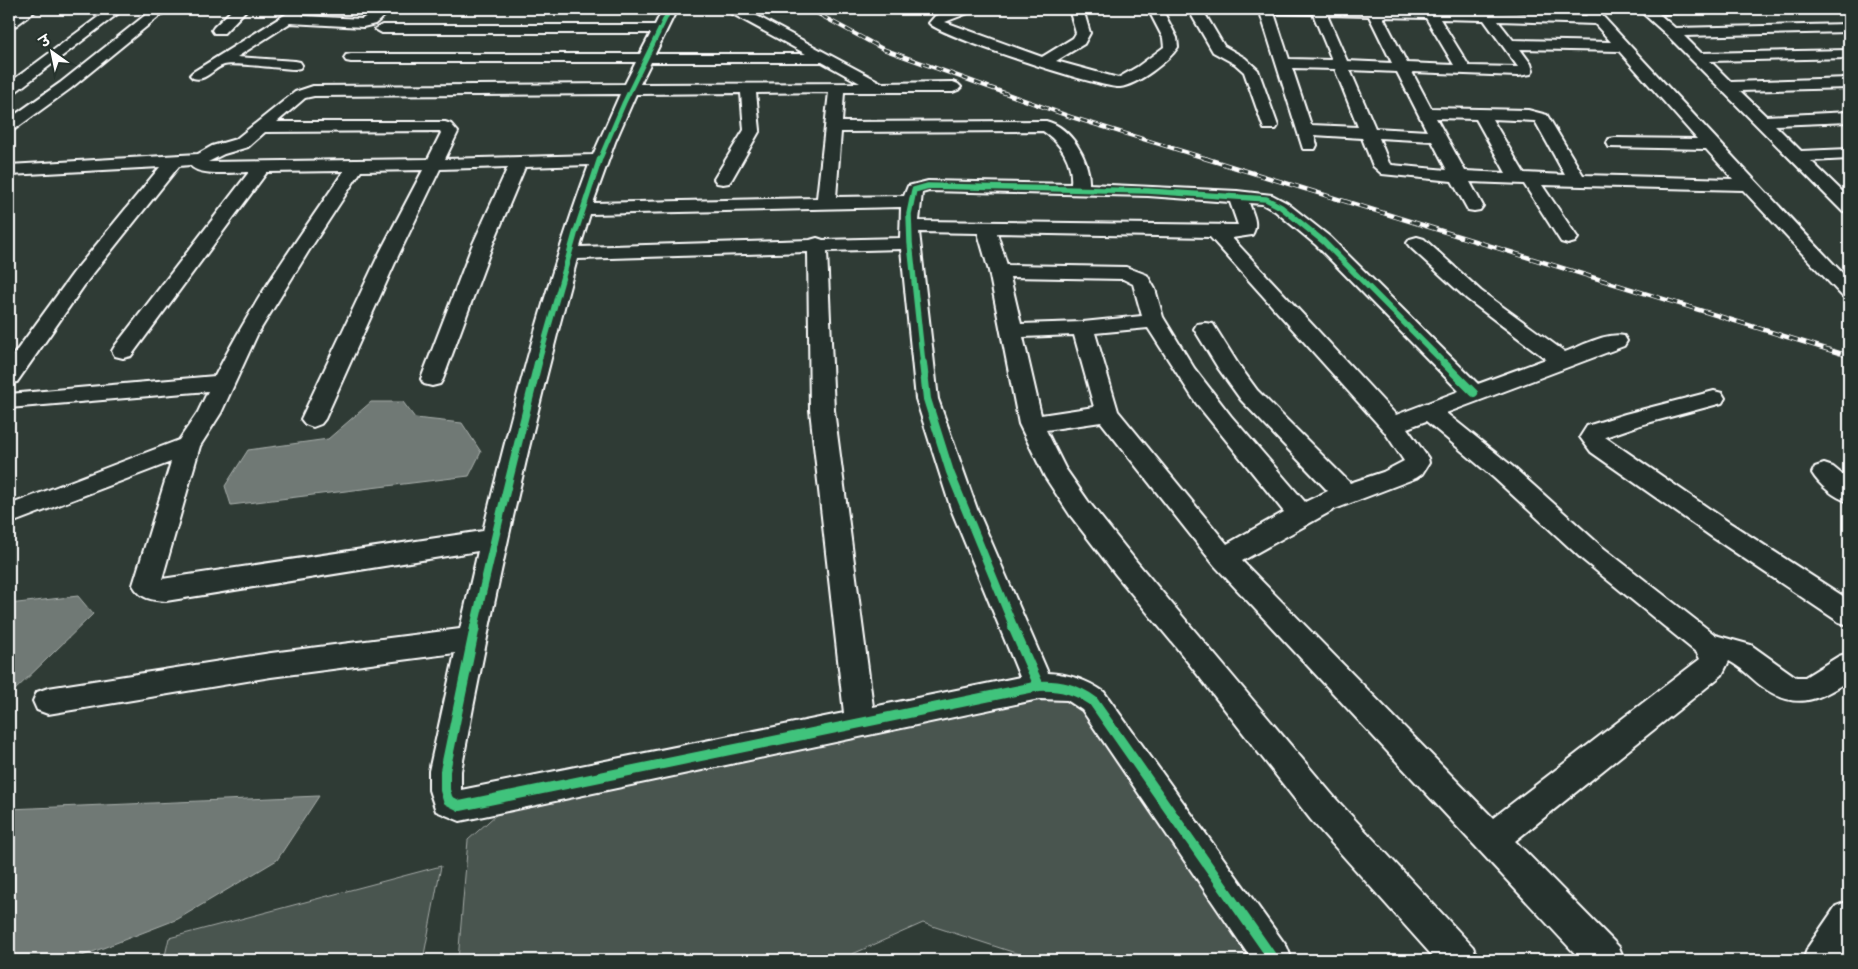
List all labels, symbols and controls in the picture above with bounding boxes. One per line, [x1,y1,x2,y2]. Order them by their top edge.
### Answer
north arrow [28,28,78,78]
text: उ [34,30,55,52]

